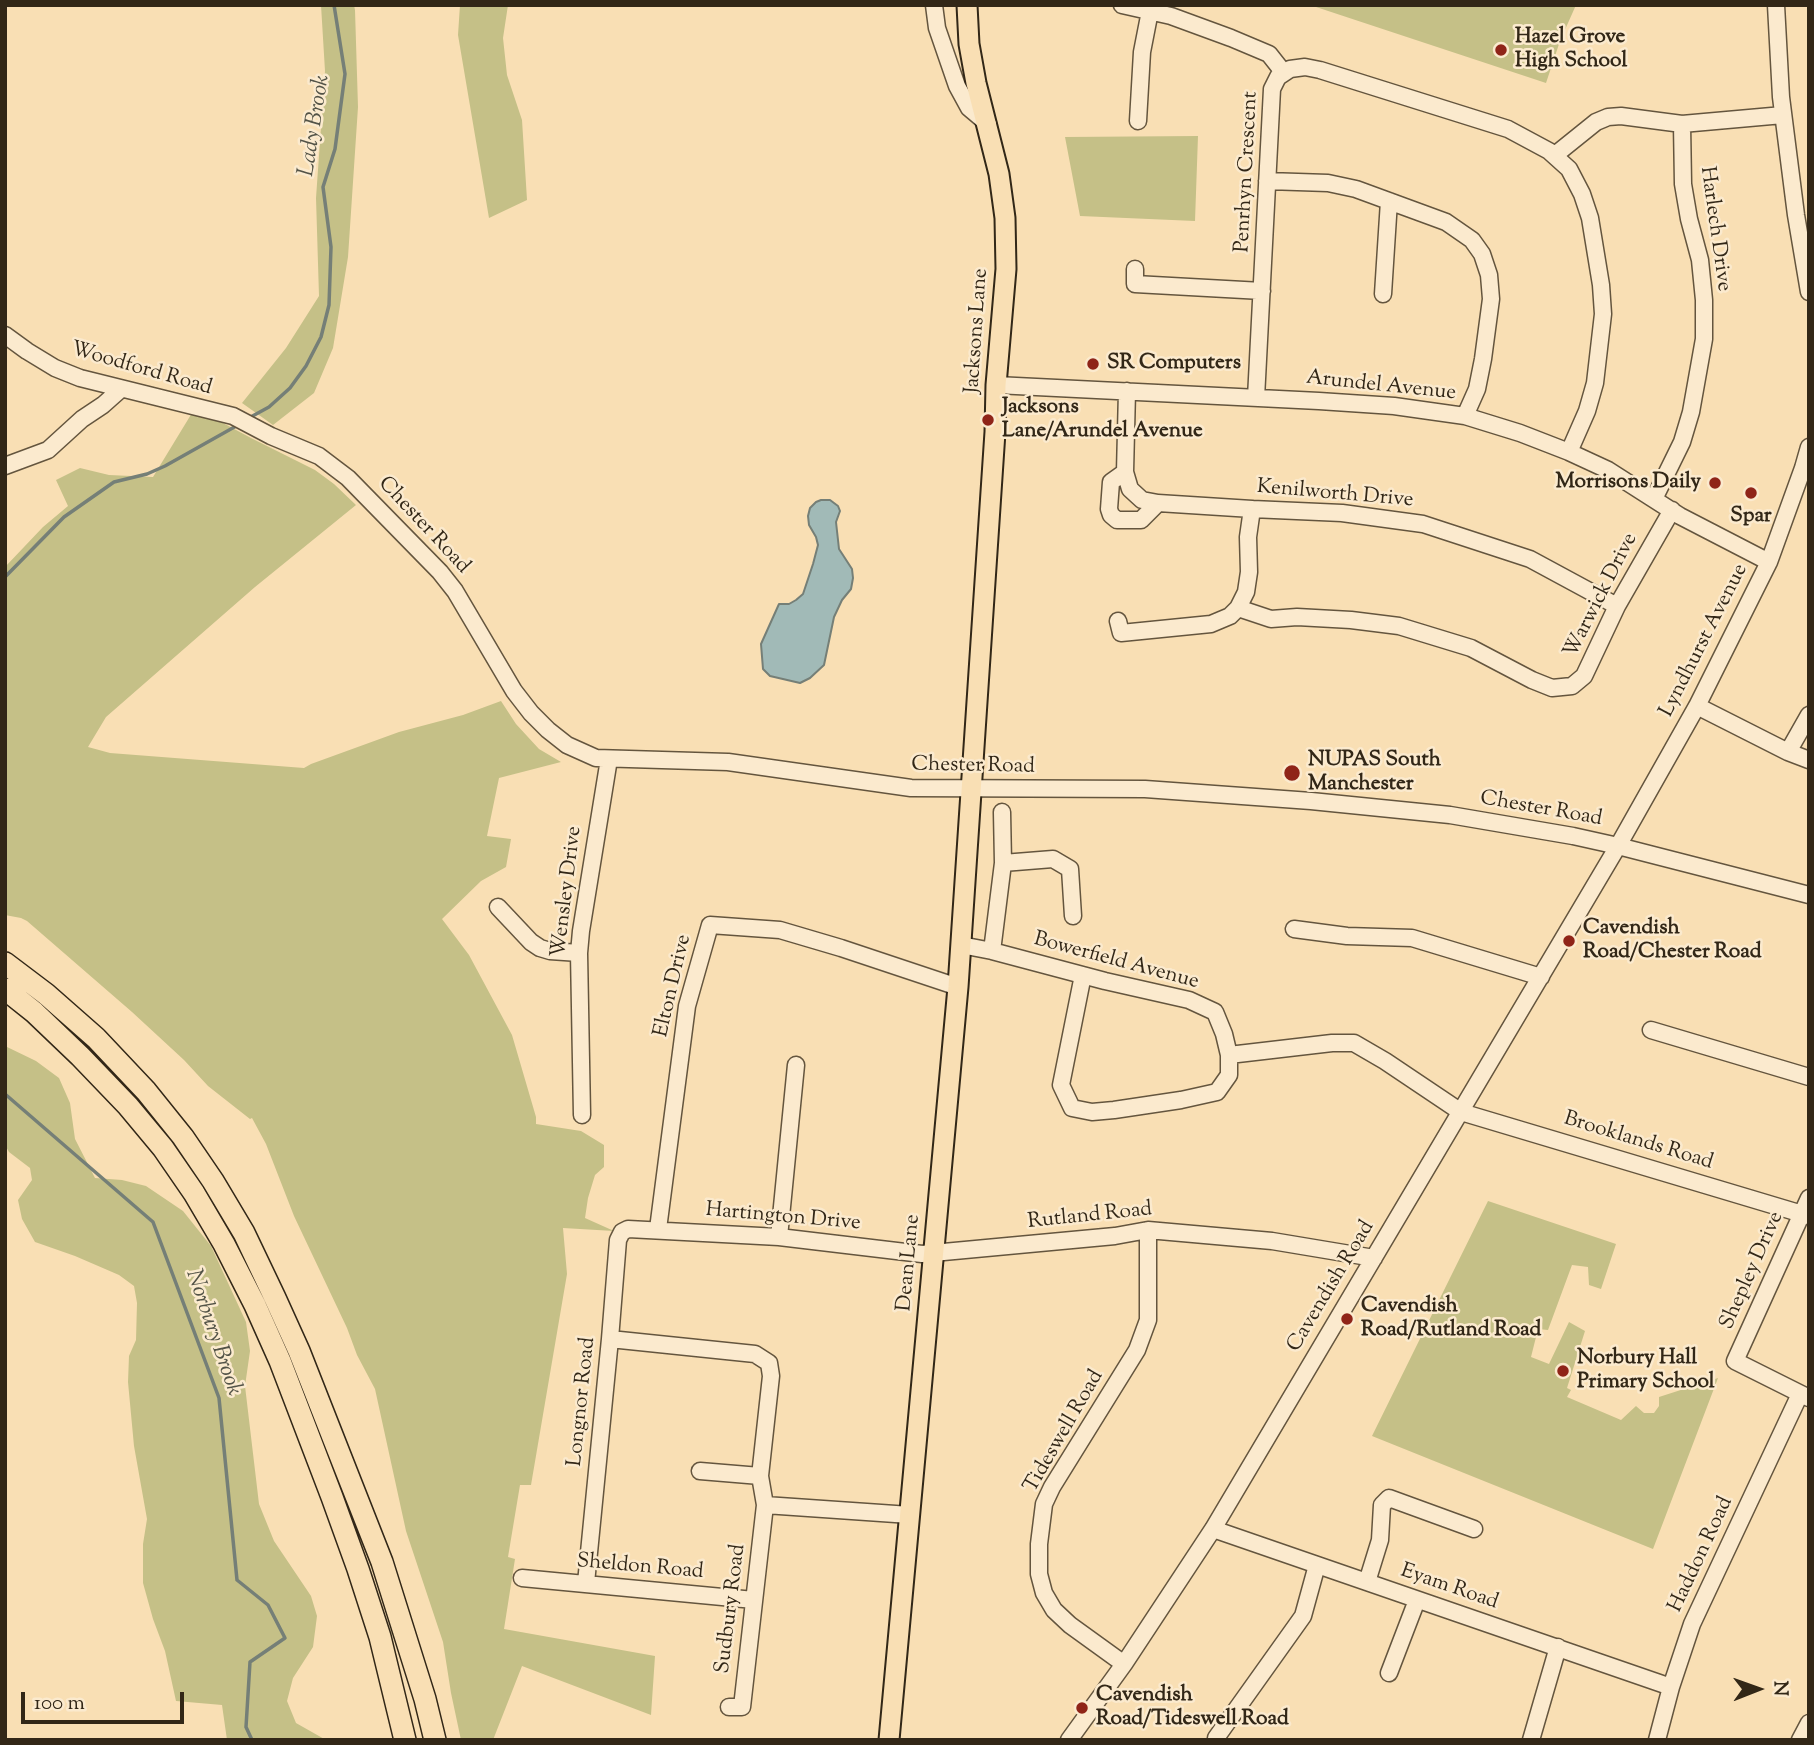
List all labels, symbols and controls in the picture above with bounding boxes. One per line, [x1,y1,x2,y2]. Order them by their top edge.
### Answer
place label: Hazel Grove High School [1515,25,1627,75]
marker: Hazel Grove High School [1493,42,1509,58]
water label: Lady Brook [294,73,338,179]
street label: Penrhyn Crescent [1231,91,1265,253]
street label: Harlech Drive [1693,165,1735,293]
street label: Jacksons Lane [961,268,995,394]
street label: Woodford Road [67,338,215,402]
place label: SR Computers [1107,351,1241,377]
marker: SR Computers [1085,356,1101,372]
street label: Arundel Avenue [1305,367,1457,407]
place label: Jacksons Lane/Arundel Avenue [1002,395,1203,445]
marker: Jacksons Lane/Arundel Avenue [980,412,996,428]
place label: Morrisons Daily [1556,470,1701,496]
street label: Chester Road [372,472,474,580]
marker: Morrisons Daily [1707,475,1723,491]
street label: Kenilworth Drive [1256,476,1414,514]
marker: Spar [1743,485,1759,501]
place label: Spar [1730,504,1772,530]
street label: Warwick Drive [1560,529,1644,663]
street label: Lyndhurst Avenue [1655,560,1755,722]
place label: NUPAS South Manchester [1308,748,1441,798]
street label: Chester Road [911,753,1035,781]
marker: NUPAS South Manchester [1282,763,1302,783]
street label: Chester Road [1478,787,1604,833]
street label: Wensley Drive [547,825,589,959]
place label: Cavendish Road/Chester Road [1583,916,1762,966]
street label: Bowerfield Avenue [1031,928,1201,996]
street label: Elton Drive [650,932,698,1040]
marker: Cavendish Road/Chester Road [1561,933,1577,949]
street label: Brooklands Road [1560,1107,1716,1177]
street label: Rutland Road [1027,1198,1153,1236]
street label: Hartington Drive [704,1199,862,1237]
street label: Shepley Drive [1716,1208,1790,1334]
street label: Dean Lane [893,1213,927,1313]
street label: Cavendish Road [1283,1217,1381,1357]
water label: Norbury Brook [178,1266,246,1400]
place label: Cavendish Road/Rutland Road [1361,1294,1541,1344]
marker: Cavendish Road/Rutland Road [1339,1311,1355,1327]
street label: Longnor Road [564,1336,602,1468]
place label: Norbury Hall Primary School [1577,1346,1715,1396]
marker: Norbury Hall Primary School [1555,1363,1571,1379]
street label: Tideswell Road [1020,1366,1110,1498]
street label: Haddon Road [1664,1493,1740,1617]
street label: Sudbury Road [712,1543,752,1675]
street label: Sheldon Road [576,1550,704,1586]
street label: Eyam Road [1397,1560,1501,1616]
north arrow [1723,1654,1793,1724]
scale bar [24,1678,187,1722]
text: N [1766,1681,1793,1696]
place label: Cavendish Road/Tideswell Road [1096,1683,1289,1733]
text: 100 m [34,1689,85,1719]
marker: Cavendish Road/Tideswell Road [1074,1700,1090,1716]

